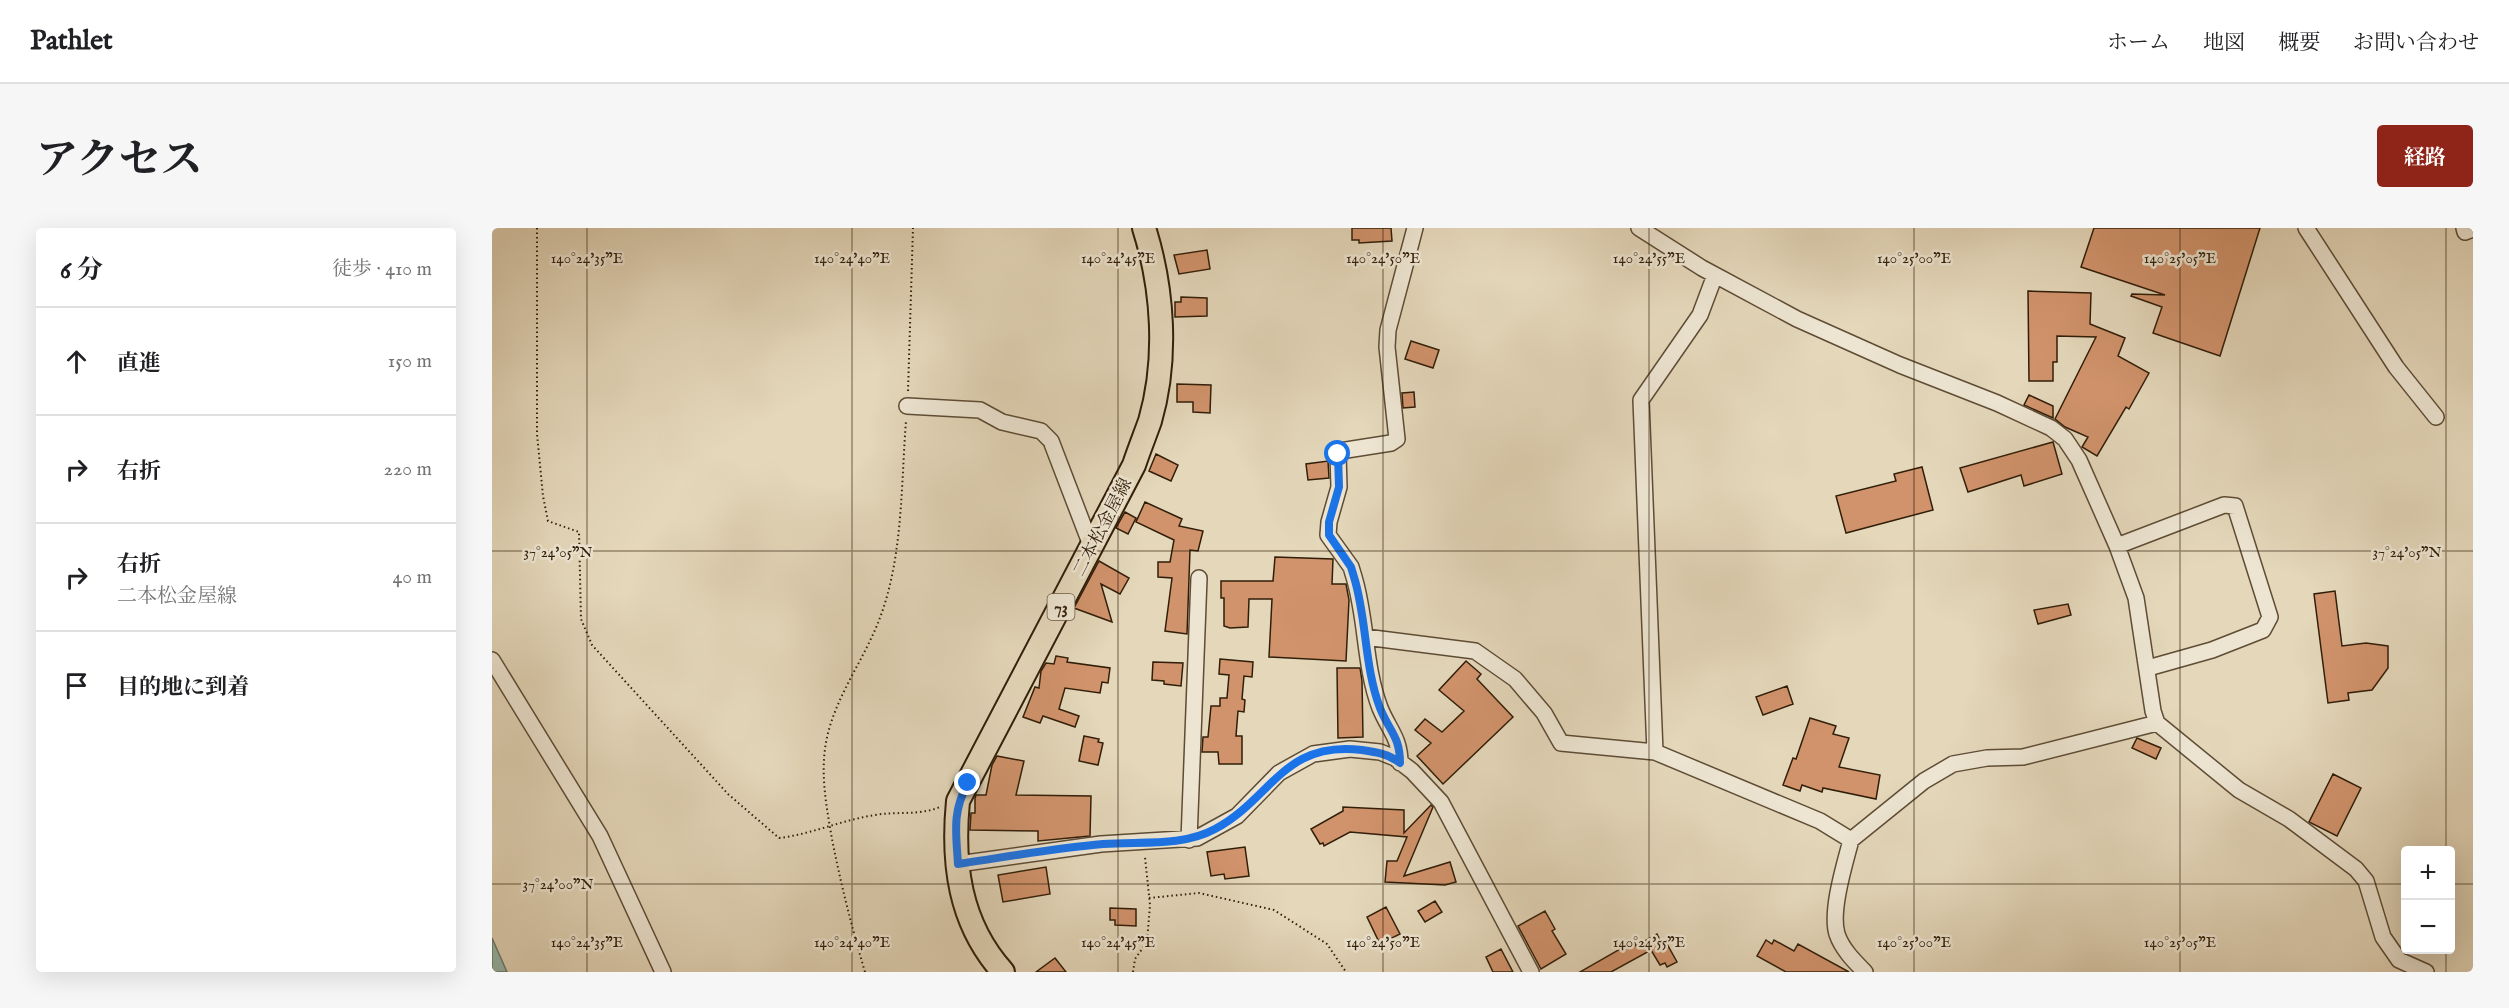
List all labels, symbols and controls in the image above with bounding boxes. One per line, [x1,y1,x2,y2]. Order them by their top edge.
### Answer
text: Pathlet [30,24,113,59]
text: ホーム [2107,30,2170,57]
text: 地図 [2203,30,2245,57]
text: 概要 [2278,30,2320,57]
text: お問い合わせ [2353,30,2479,57]
button: 経路 [2377,125,2473,187]
text: アクセス [36,135,203,188]
text: 140°24'35"E [551,249,623,268]
text: 140°24'40"E [814,249,890,268]
text: 140°24'45"E [1081,249,1155,268]
text: 140°24'50"E [1346,249,1420,268]
text: 140°24'55"E [1613,249,1685,268]
text: 140°25'00"E [1877,249,1951,268]
text: 140°25'05"E [2144,249,2216,268]
text: 6 分 [60,254,103,287]
text: 徒歩 · 410 m [332,257,432,282]
icon: ahead [60,345,93,378]
text: 150 m [388,349,432,374]
text: 直進 [117,350,161,378]
route start [1324,440,1350,466]
icon: right [60,453,93,486]
text: 220 m [384,457,432,482]
text: 右折 [117,458,161,486]
street label: 二本松金屋線 [1069,474,1138,581]
text: 37°24'05"N [523,543,593,562]
text: 37°24'05"N [2372,543,2442,562]
text: 右折 [117,551,161,579]
icon: right [60,561,93,594]
text: 40 m [393,565,432,590]
text: 二本松金屋線 [117,584,237,609]
road number: 73 [1048,594,1074,620]
icon: arrive [60,669,93,702]
text: 目的地に到着 [117,674,249,702]
route end [954,769,980,795]
map controls [2401,846,2455,954]
button: + [2401,846,2455,900]
text: 37°24'00"N [522,875,594,894]
button: − [2401,900,2455,954]
text: 140°24'35"E [551,933,623,952]
text: 140°24'40"E [814,933,890,952]
text: 140°24'45"E [1081,933,1155,952]
text: 140°24'50"E [1346,933,1420,952]
text: 140°24'55"E [1613,933,1685,952]
text: 140°25'00"E [1877,933,1951,952]
text: 140°25'05"E [2144,933,2216,952]

